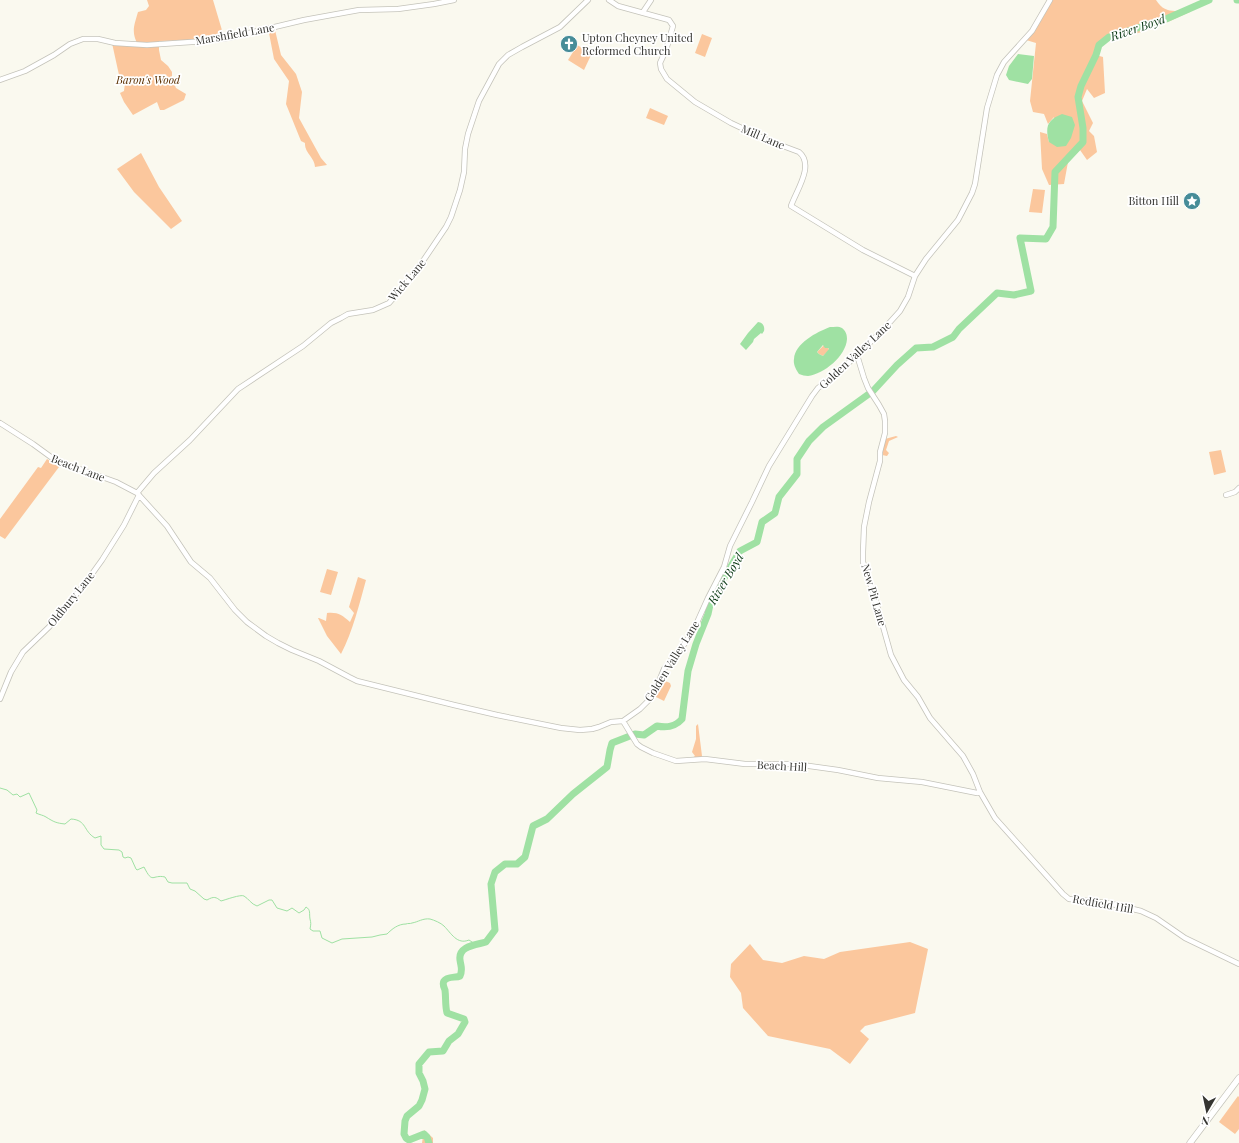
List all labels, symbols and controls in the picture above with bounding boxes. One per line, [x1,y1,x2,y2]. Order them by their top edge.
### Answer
water label: River Boyd [1107,10,1168,44]
street label: Marshfield Lane [194,19,276,48]
place label: Upton Cheyney United Reformed Church [582,30,694,58]
church icon: Upton Cheyney United Reformed Church [559,34,579,54]
park label: Baron's Wood [115,72,181,87]
street label: Mill Lane [739,121,788,153]
place icon: Bitton Hill [1182,191,1202,211]
place label: Bitton Hill [1128,193,1179,208]
street label: Wick Lane [384,255,429,305]
street label: Golden Valley Lane [816,317,894,392]
street label: Beach Lane [49,450,108,485]
water label: River Boyd [703,550,747,608]
street label: New Pit Lane [858,562,891,628]
street label: Oldbury Lane [44,568,98,629]
street label: Golden Valley Lane [641,617,703,704]
street label: Beach Hill [757,757,808,774]
street label: Redfield Hill [1072,891,1135,916]
north arrow [1187,1091,1227,1131]
text: N [1200,1113,1210,1129]

